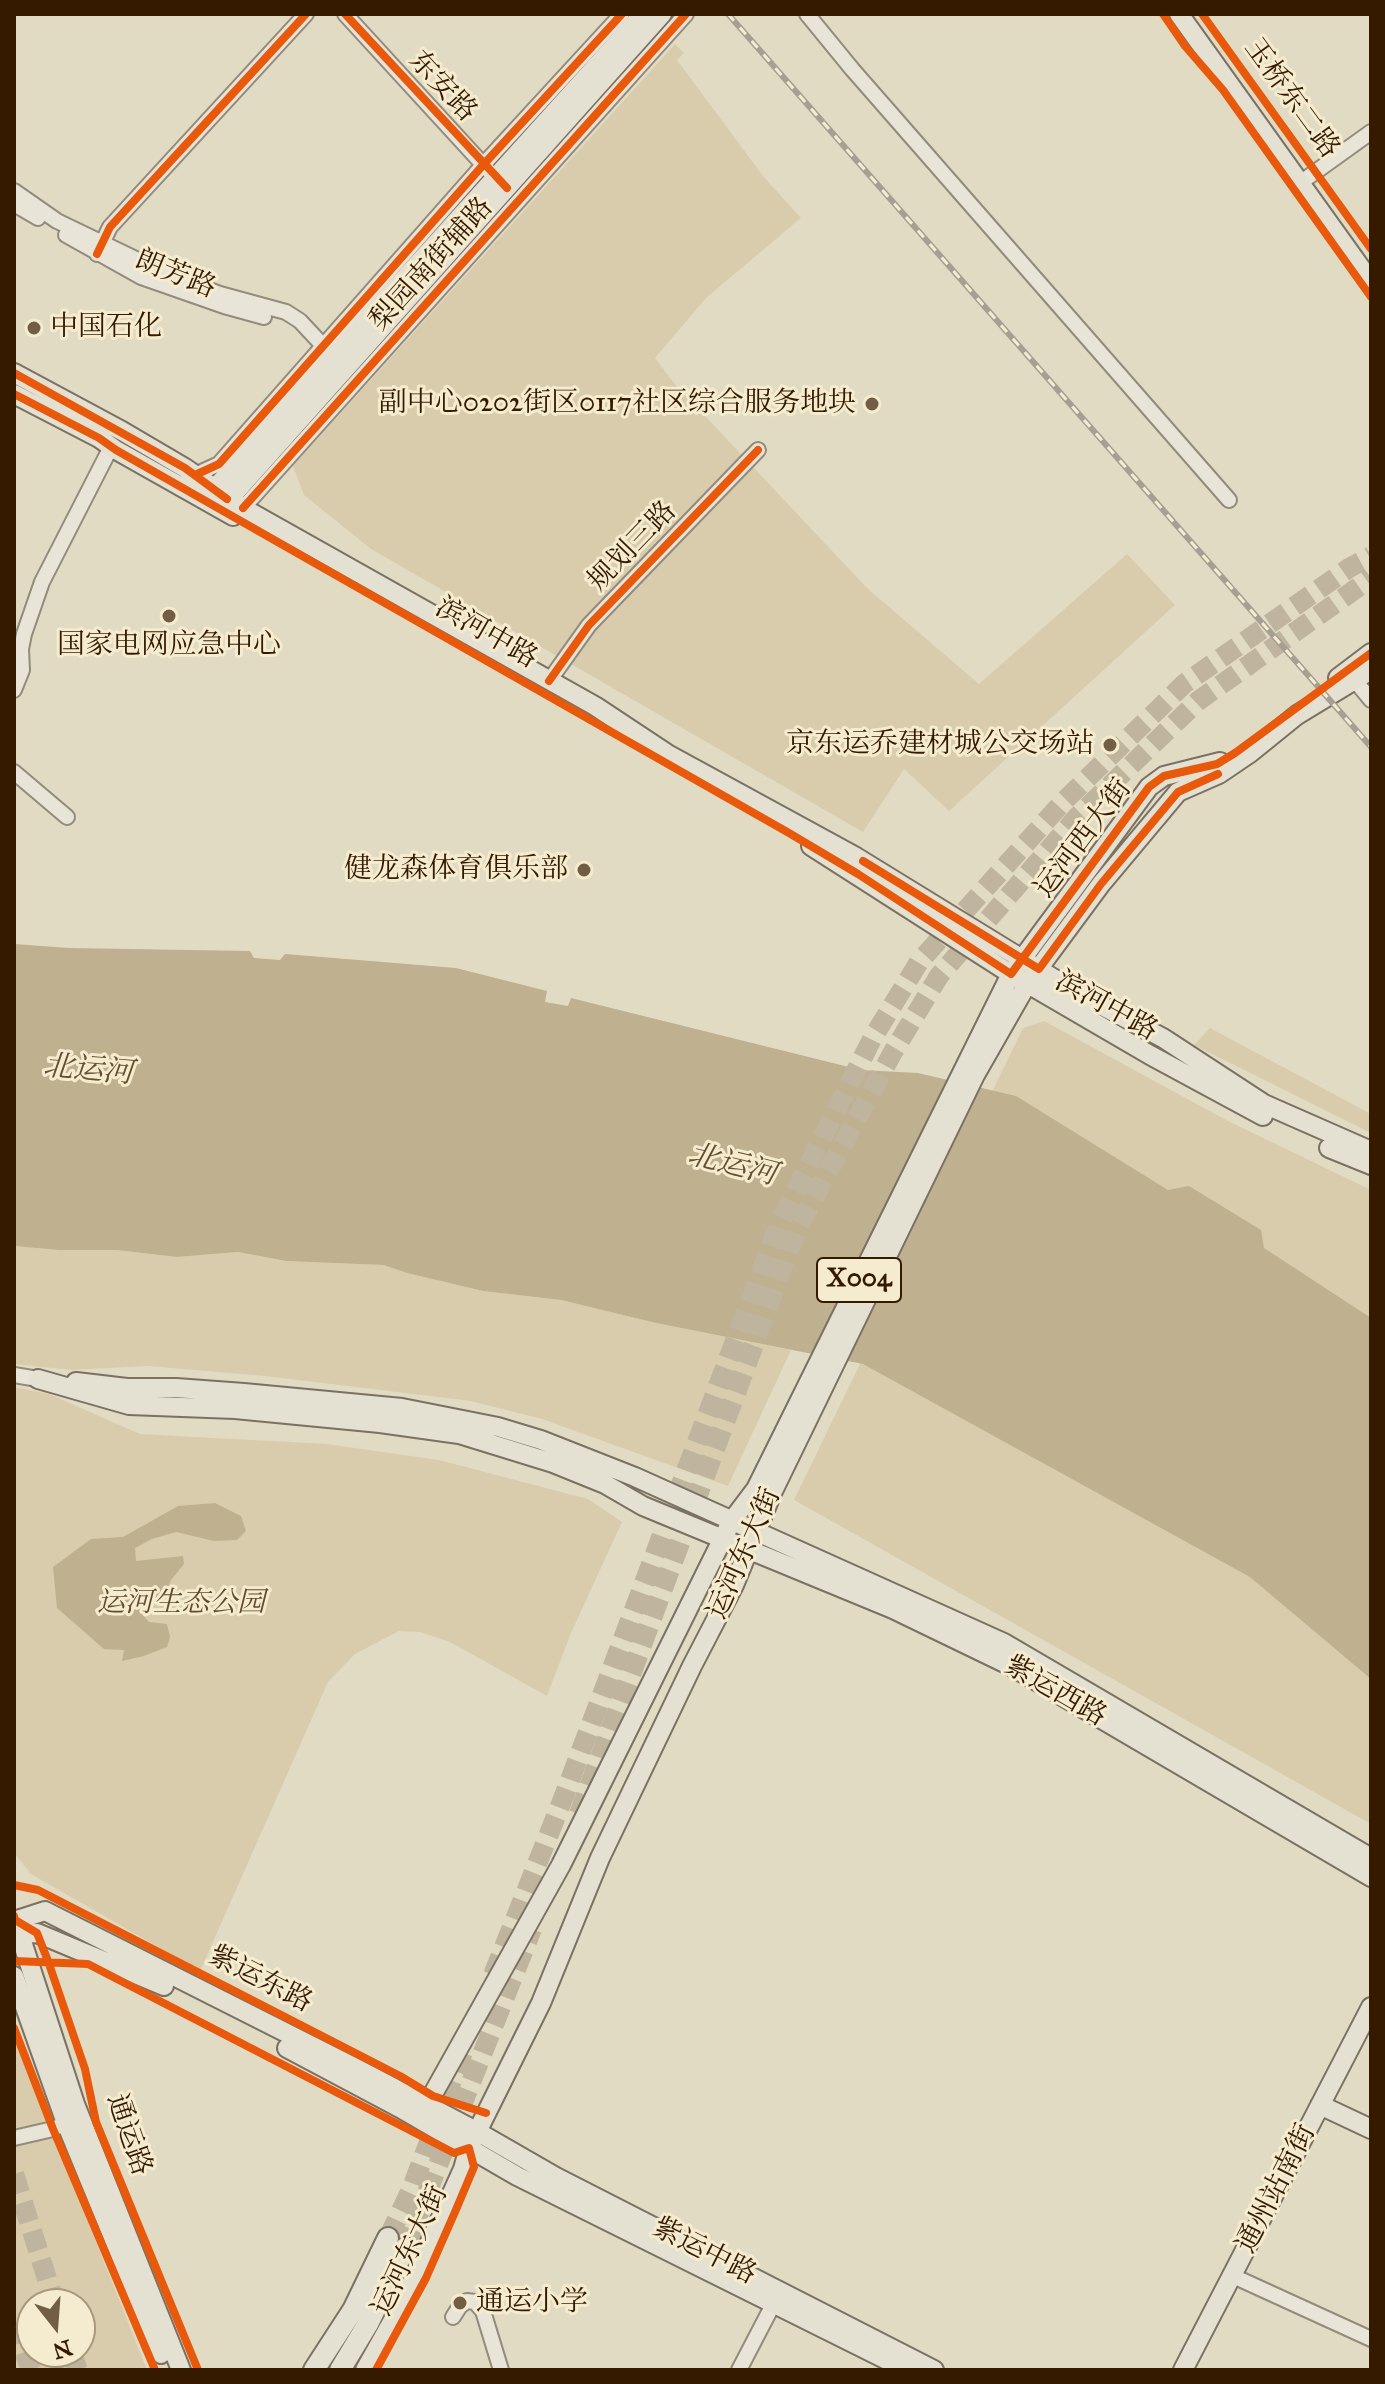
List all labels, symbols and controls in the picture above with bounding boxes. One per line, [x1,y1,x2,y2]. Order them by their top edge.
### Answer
street label: 玉桥东二路 [1236,32,1346,166]
street label: 东安路 [401,45,483,129]
street label: 梨园南街辅路 [363,191,501,339]
street label: 朗芳路 [130,244,220,306]
place label: 中国石化 [50,311,162,345]
marker: 中国石化 [25,319,43,337]
place label: 副中心0202街区0117社区综合服务地块 [379,387,856,421]
marker: 副中心0202街区0117社区综合服务地块 [863,395,881,413]
street label: 规划三路 [582,495,684,599]
street label: 滨河中路 [429,591,543,677]
marker: 国家电网应急中心 [160,607,178,625]
place label: 国家电网应急中心 [57,629,281,663]
place label: 京东运乔建材城公交场站 [786,728,1094,762]
marker: 京东运乔建材城公交场站 [1101,736,1119,754]
street label: 运河西大街 [1028,773,1140,905]
place label: 健龙森体育俱乐部 [344,853,568,887]
marker: 健龙森体育俱乐部 [575,861,593,879]
street label: 滨河中路 [1049,965,1163,1049]
water label: 北运河 [42,1049,134,1093]
water label: 北运河 [684,1138,780,1194]
road number: X004 [817,1258,901,1302]
street label: 运河东大街 [701,1483,789,1625]
park label: 运河生态公园 [97,1587,265,1621]
street label: 紫运西路 [998,1649,1112,1735]
street label: 紫运东路 [202,1940,318,2020]
street label: 通运路 [98,2090,158,2180]
street label: 通州站南街 [1230,2119,1324,2259]
street label: 运河东大街 [366,2180,456,2322]
street label: 紫运中路 [646,2212,762,2292]
place label: 通运小学 [476,2286,588,2320]
north arrow [16,2288,96,2368]
marker: 通运小学 [451,2294,469,2312]
text: N [50,2334,75,2365]

